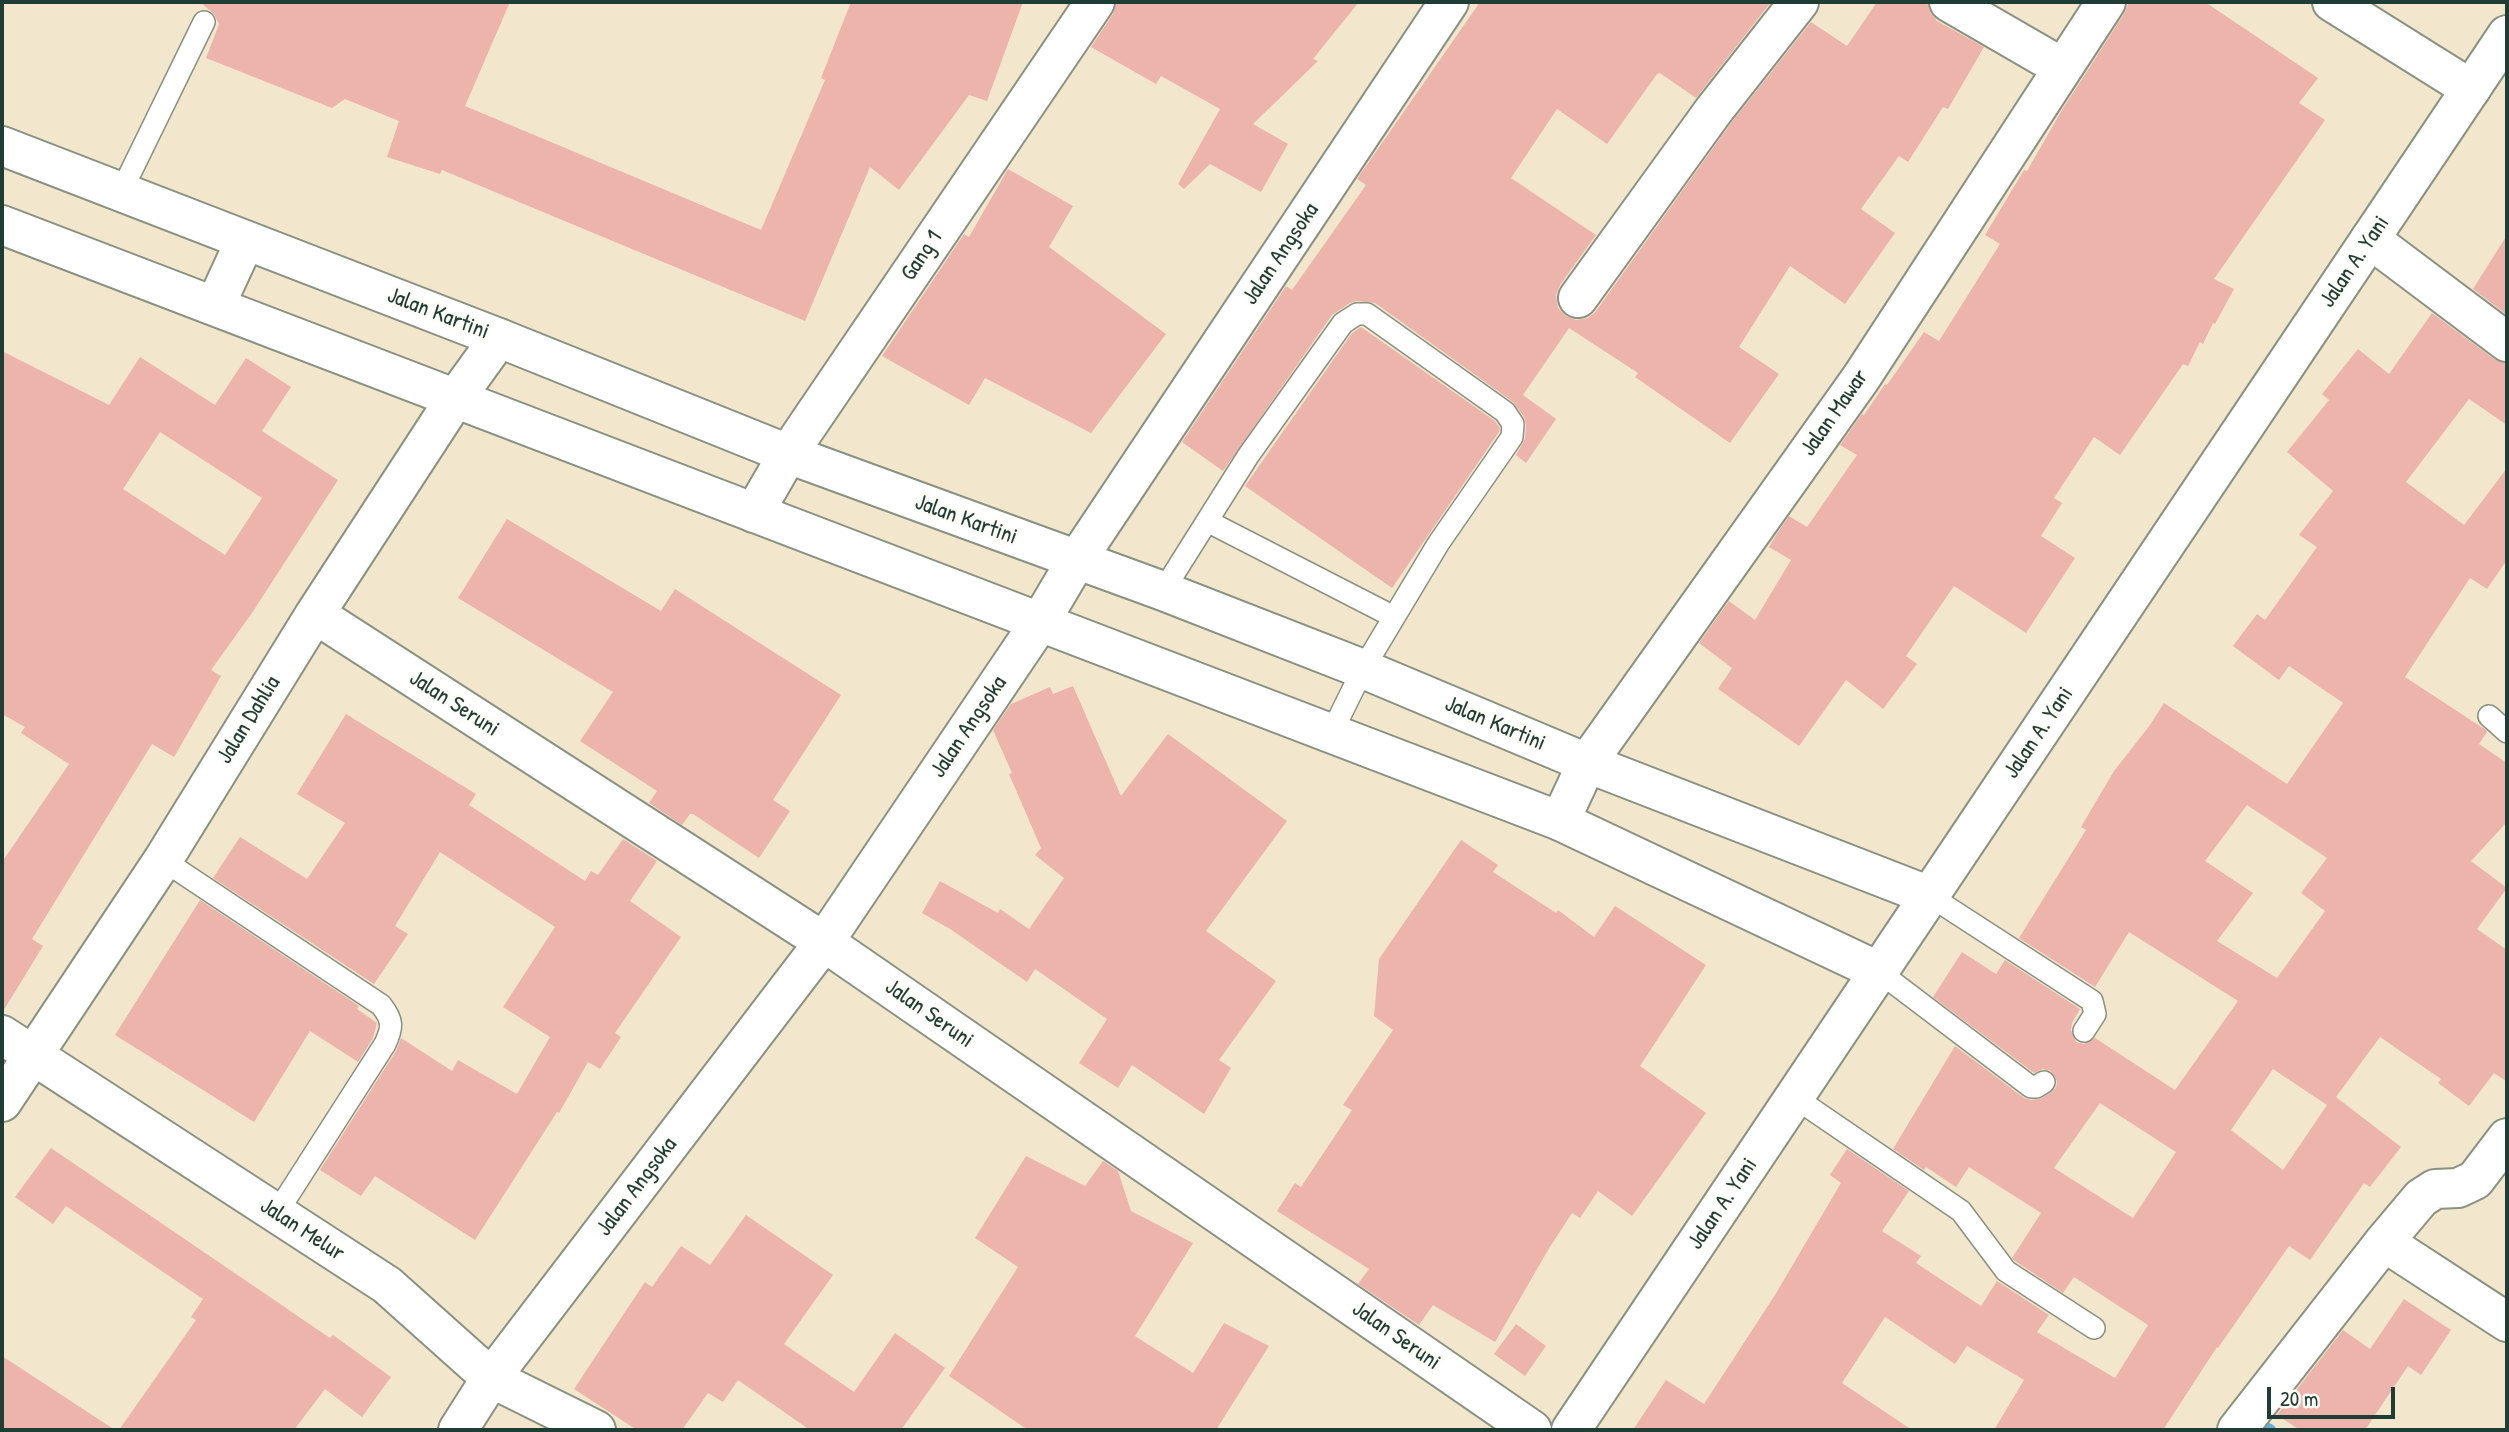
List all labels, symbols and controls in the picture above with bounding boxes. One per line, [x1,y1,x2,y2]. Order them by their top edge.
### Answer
street label: Jalan Angsoka [1237,198,1325,310]
street label: Jalan A. Yani [2314,211,2396,313]
street label: Gang 1 [895,226,949,286]
street label: Jalan Kartini [383,282,493,346]
street label: Jalan Mawar [1795,364,1875,462]
street label: Jalan Kartini [911,489,1021,551]
street label: Jalan Seruni [404,665,504,743]
street label: Jalan Dahlia [211,671,287,769]
street label: Jalan Angsoka [925,671,1013,783]
street label: Jalan A. Yani [1998,682,2080,784]
street label: Jalan Kartini [1440,690,1550,758]
street label: Jalan Seruni [879,974,979,1054]
street label: Jalan Angsoka [591,1132,683,1242]
street label: Jalan A. Yani [1682,1153,1764,1255]
street label: Jalan Melur [254,1192,350,1268]
street label: Jalan Seruni [1346,1296,1446,1376]
scale bar [2271,1372,2399,1416]
text: 20 m [2280,1384,2318,1413]

